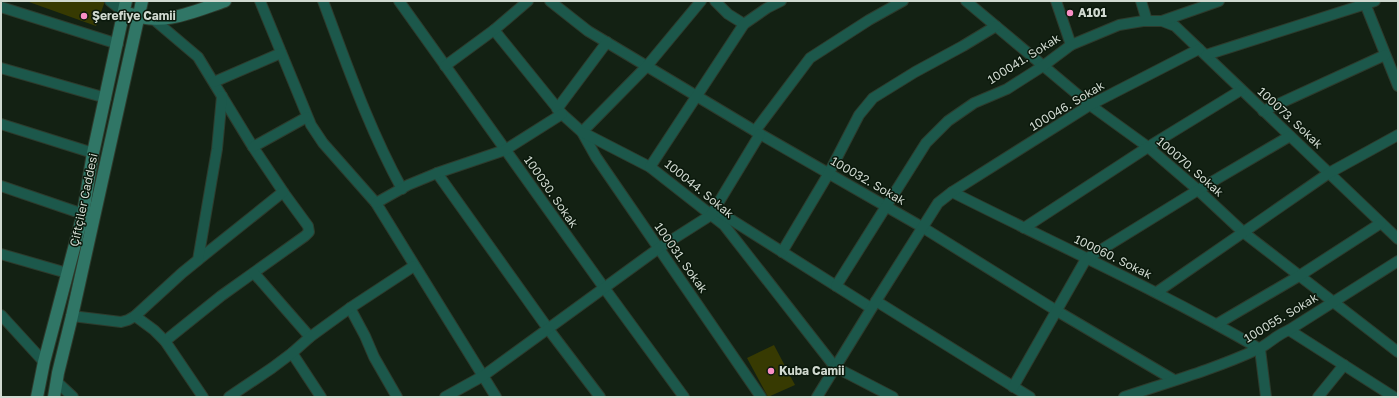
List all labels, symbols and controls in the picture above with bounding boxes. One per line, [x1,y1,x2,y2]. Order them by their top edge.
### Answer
place label: A101 [1078,5,1107,20]
place label: Şerefiye Camii [92,8,176,23]
marker: A101 [1065,8,1075,18]
marker: Şerefiye Camii [79,11,89,21]
street label: 100041. Sokak [985,30,1063,87]
street label: 100046. Sokak [1027,77,1107,134]
street label: 100073. Sokak [1255,84,1326,152]
street label: 100070. Sokak [1154,134,1227,200]
street label: Çiftçiler Caddesi [66,152,101,248]
street label: 100030. Sokak [521,153,582,231]
street label: 100032. Sokak [828,153,908,208]
street label: 100044. Sokak [662,156,737,221]
street label: 100031. Sokak [652,220,711,296]
street label: 100060. Sokak [1072,231,1155,282]
street label: 100055. Sokak [1241,289,1321,346]
place label: Kuba Camii [779,363,845,378]
marker: Kuba Camii [766,366,776,376]

